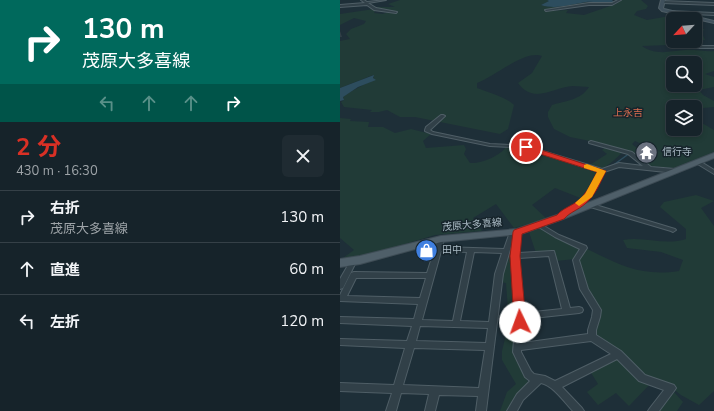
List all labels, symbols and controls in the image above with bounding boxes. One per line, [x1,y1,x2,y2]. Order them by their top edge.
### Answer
text: 130 m [82,10,165,48]
north arrow [666,12,702,48]
map controls [666,12,702,136]
icon: right [16,16,68,68]
text: 茂原大多喜線 [82,49,190,73]
button: search [666,56,702,92]
icon: left [96,92,118,114]
icon: ahead [138,92,160,114]
icon: ahead [180,92,202,114]
icon: right [222,92,244,114]
button: layers [666,100,702,136]
district label: 上永吉 [613,106,643,120]
pin [509,130,543,164]
text: 2 分 [16,131,61,163]
button: close [282,135,324,177]
icon: arrive [515,136,537,158]
temple icon: 信行寺 [634,139,660,165]
place label: 信行寺 [662,145,692,159]
text: 430 m · 16:30 [16,162,98,180]
text: 右折 [50,198,80,218]
icon: right [16,206,38,228]
text: 130 m [280,207,324,227]
street label: 茂原大多喜線 [442,215,502,235]
text: 茂原大多喜線 [50,220,128,238]
shop icon: 田中 [413,237,439,263]
place label: 田中 [442,243,462,257]
icon: ahead [16,258,38,280]
text: 60 m [289,259,324,279]
text: 直進 [50,260,80,280]
position arrow [499,301,541,343]
icon: left [16,310,38,332]
text: 120 m [280,311,324,331]
text: 左折 [50,312,80,332]

